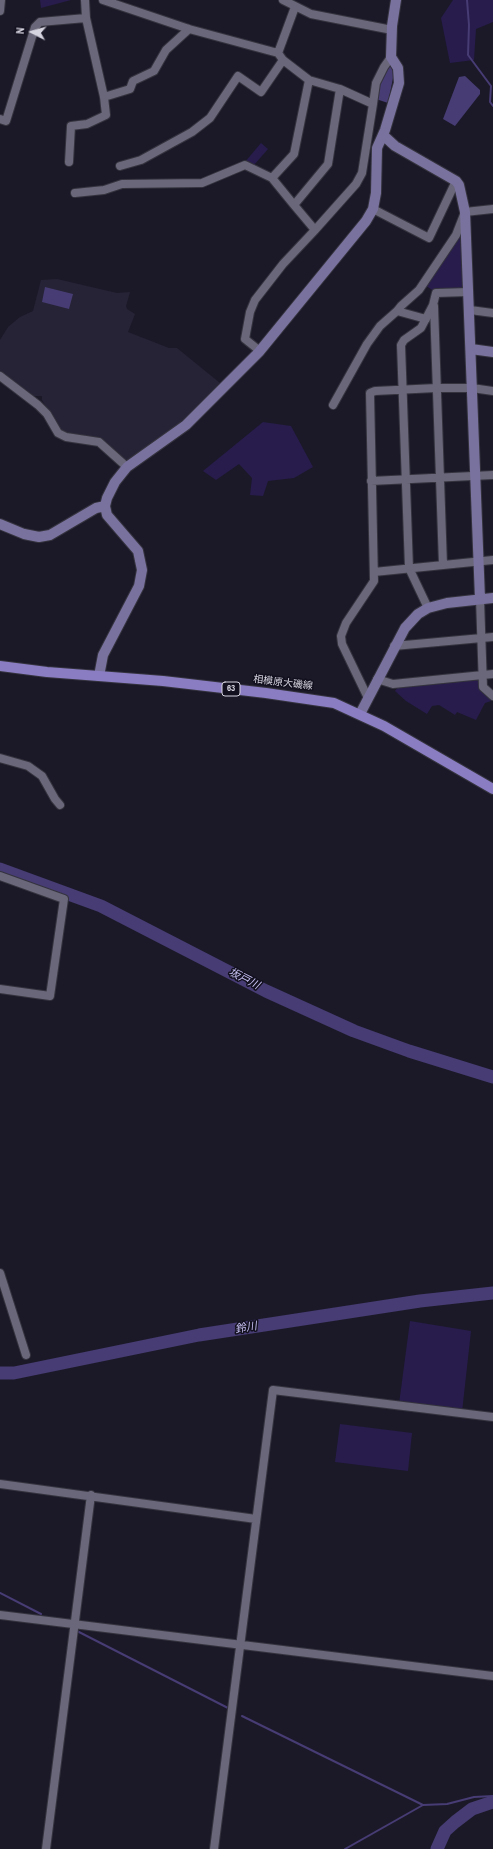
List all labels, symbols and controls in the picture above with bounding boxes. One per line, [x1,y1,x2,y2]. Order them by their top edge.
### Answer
north arrow [12,12,52,52]
text: N [13,27,27,35]
street label: 相模原大磯線 [252,673,314,693]
road number: 63 [222,682,240,696]
water label: 坂戸川 [226,966,262,992]
water label: 鈴川 [234,1320,258,1336]

